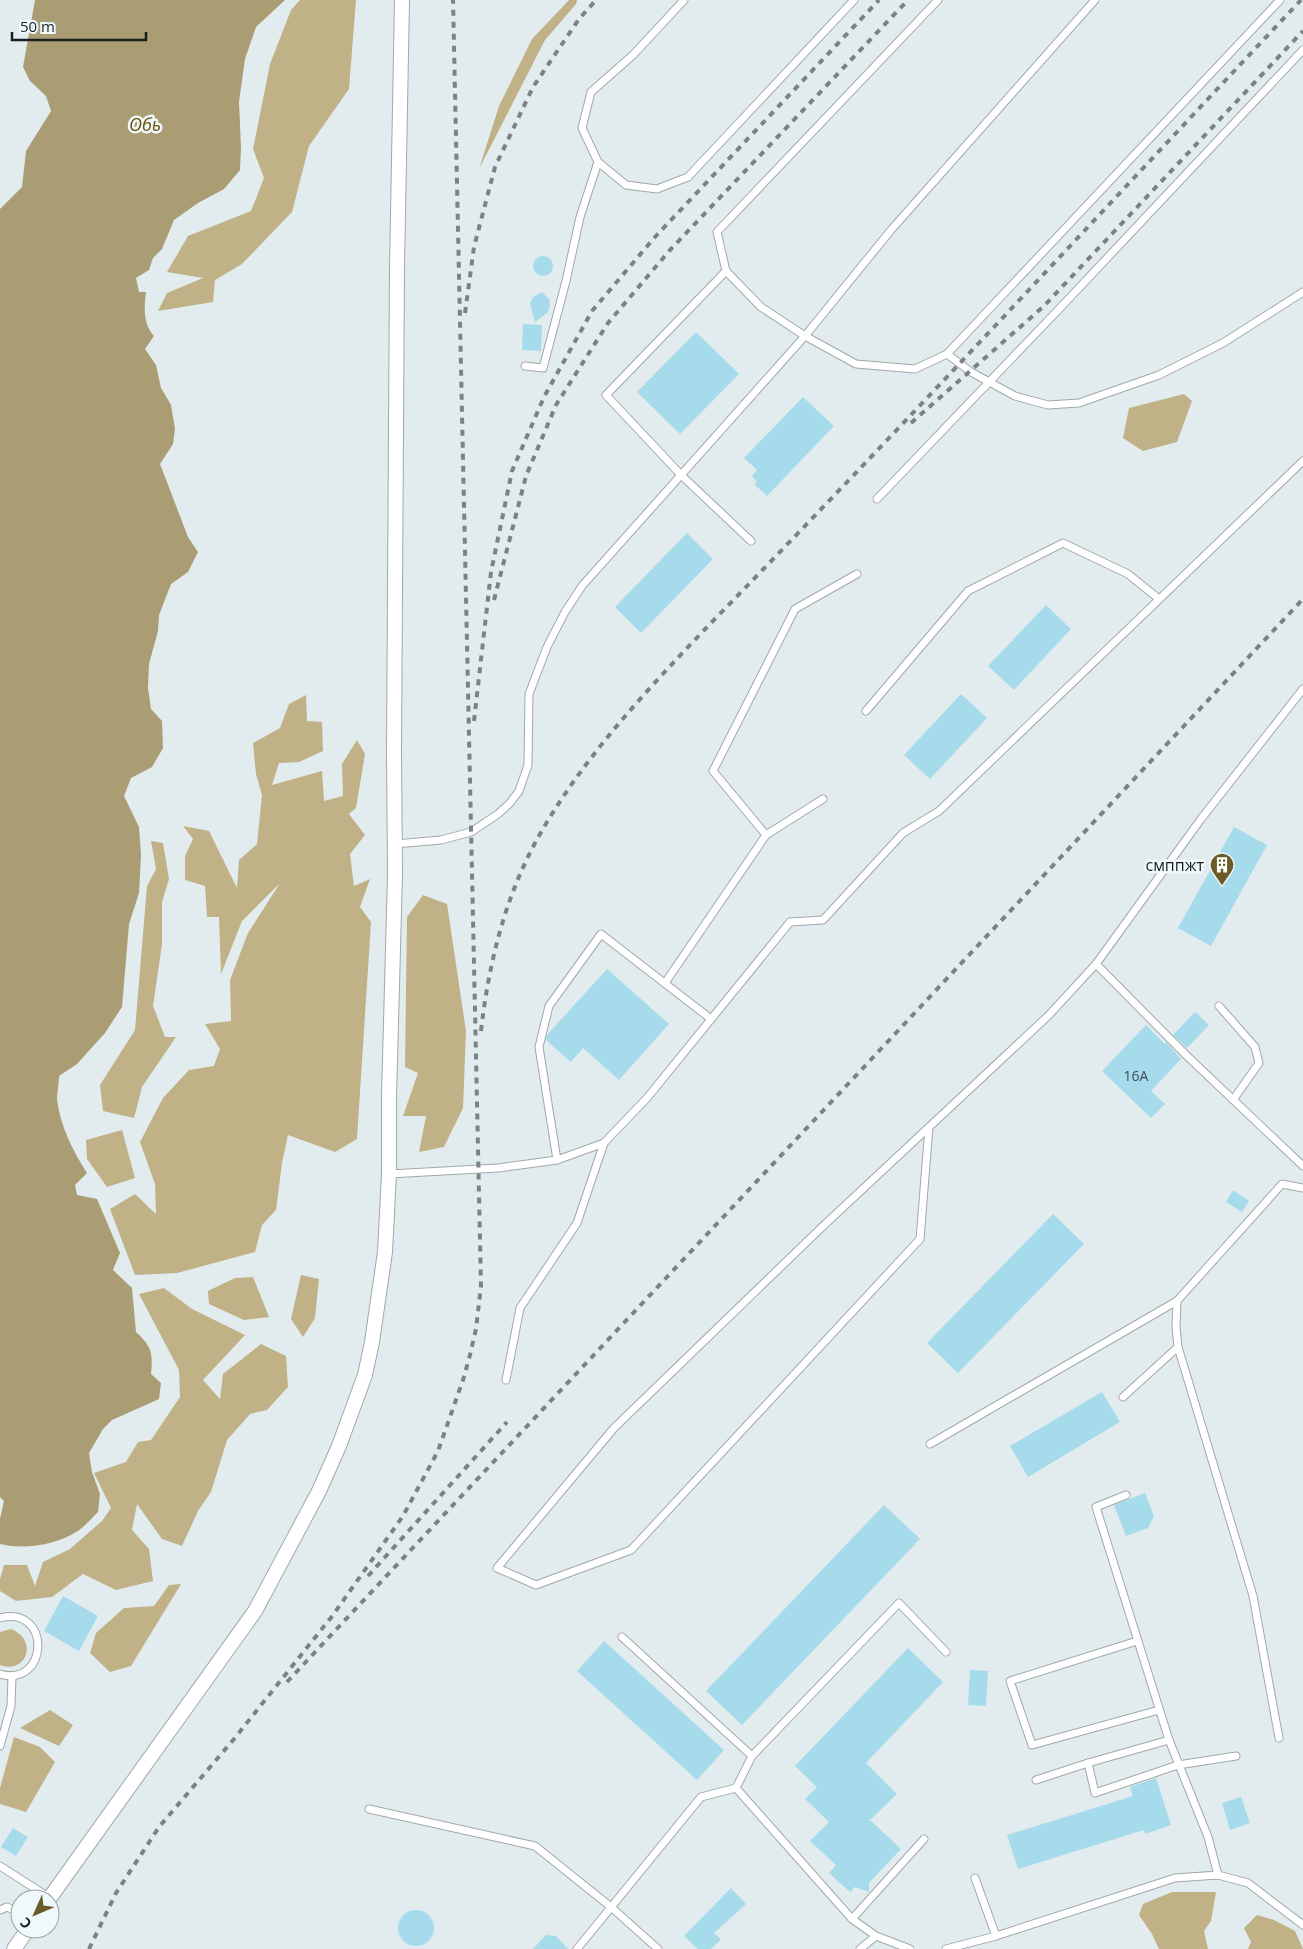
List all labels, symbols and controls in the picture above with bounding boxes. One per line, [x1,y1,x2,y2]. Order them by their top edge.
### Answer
scale bar [12,10,146,42]
text: 50 m [20,16,55,36]
water label: Обь [129,112,161,136]
building icon: смппжт [1209,852,1235,886]
place label: смппжт [1145,854,1204,876]
house number: 16А [1124,1066,1149,1085]
north arrow [10,1889,60,1939]
text: С [16,1914,35,1933]

